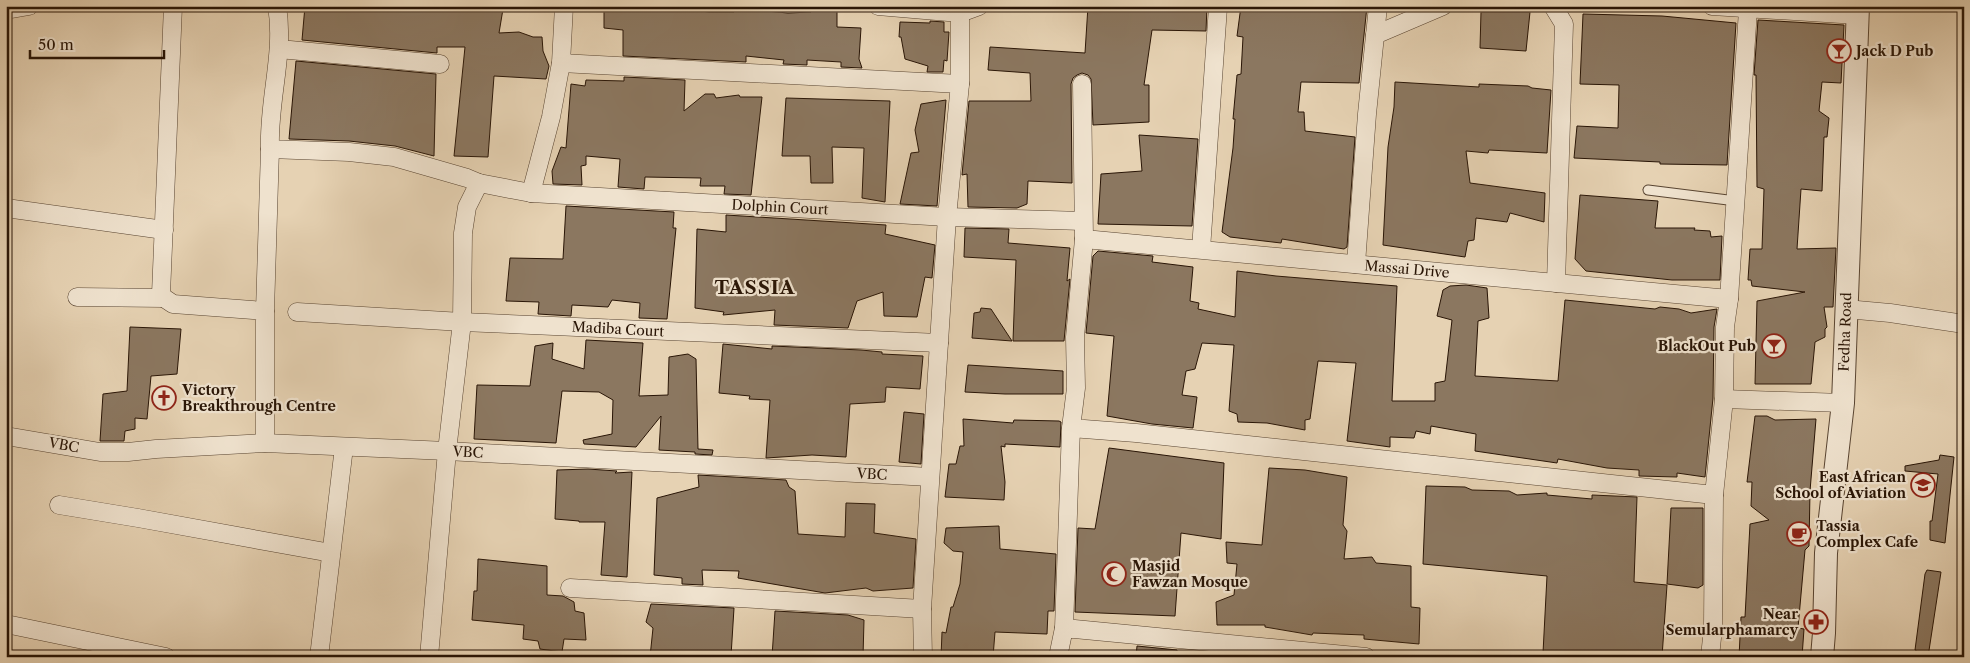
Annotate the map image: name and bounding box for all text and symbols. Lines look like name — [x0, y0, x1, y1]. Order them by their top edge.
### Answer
scale bar — [30, 28, 164, 60]
text: 50 m — [38, 35, 74, 54]
bar icon: Jack D Pub — [1826, 38, 1852, 64]
place label: Jack D Pub — [1853, 42, 1933, 60]
street label: Dolphin Court — [731, 195, 829, 219]
street label: Massai Drive — [1364, 256, 1450, 282]
district label: TASSIA — [714, 276, 796, 299]
street label: Fedha Road — [1835, 292, 1855, 372]
street label: Madiba Court — [571, 318, 665, 340]
bar icon: BlackOut Pub — [1761, 333, 1787, 359]
place label: BlackOut Pub — [1658, 337, 1756, 355]
place label: Victory Breakthrough Centre — [181, 381, 336, 415]
church icon: Victory Breakthrough Centre — [151, 385, 177, 411]
street label: VBC — [46, 433, 81, 457]
street label: VBC — [451, 442, 484, 462]
street label: VBC — [855, 464, 888, 484]
place label: East African School of Aviation — [1775, 468, 1906, 502]
school or university icon: East African School of Aviation — [1910, 472, 1936, 498]
place label: Tassia Complex Cafe — [1816, 517, 1918, 551]
cafe icon: Tassia Complex Cafe — [1786, 521, 1812, 547]
place label: Masjid Fawzan Mosque — [1132, 557, 1248, 591]
mosque icon: Masjid Fawzan Mosque — [1101, 561, 1127, 587]
place label: Near Semularphamarcy — [1665, 605, 1798, 639]
pharmacy icon: Near Semularphamarcy — [1803, 609, 1829, 635]

